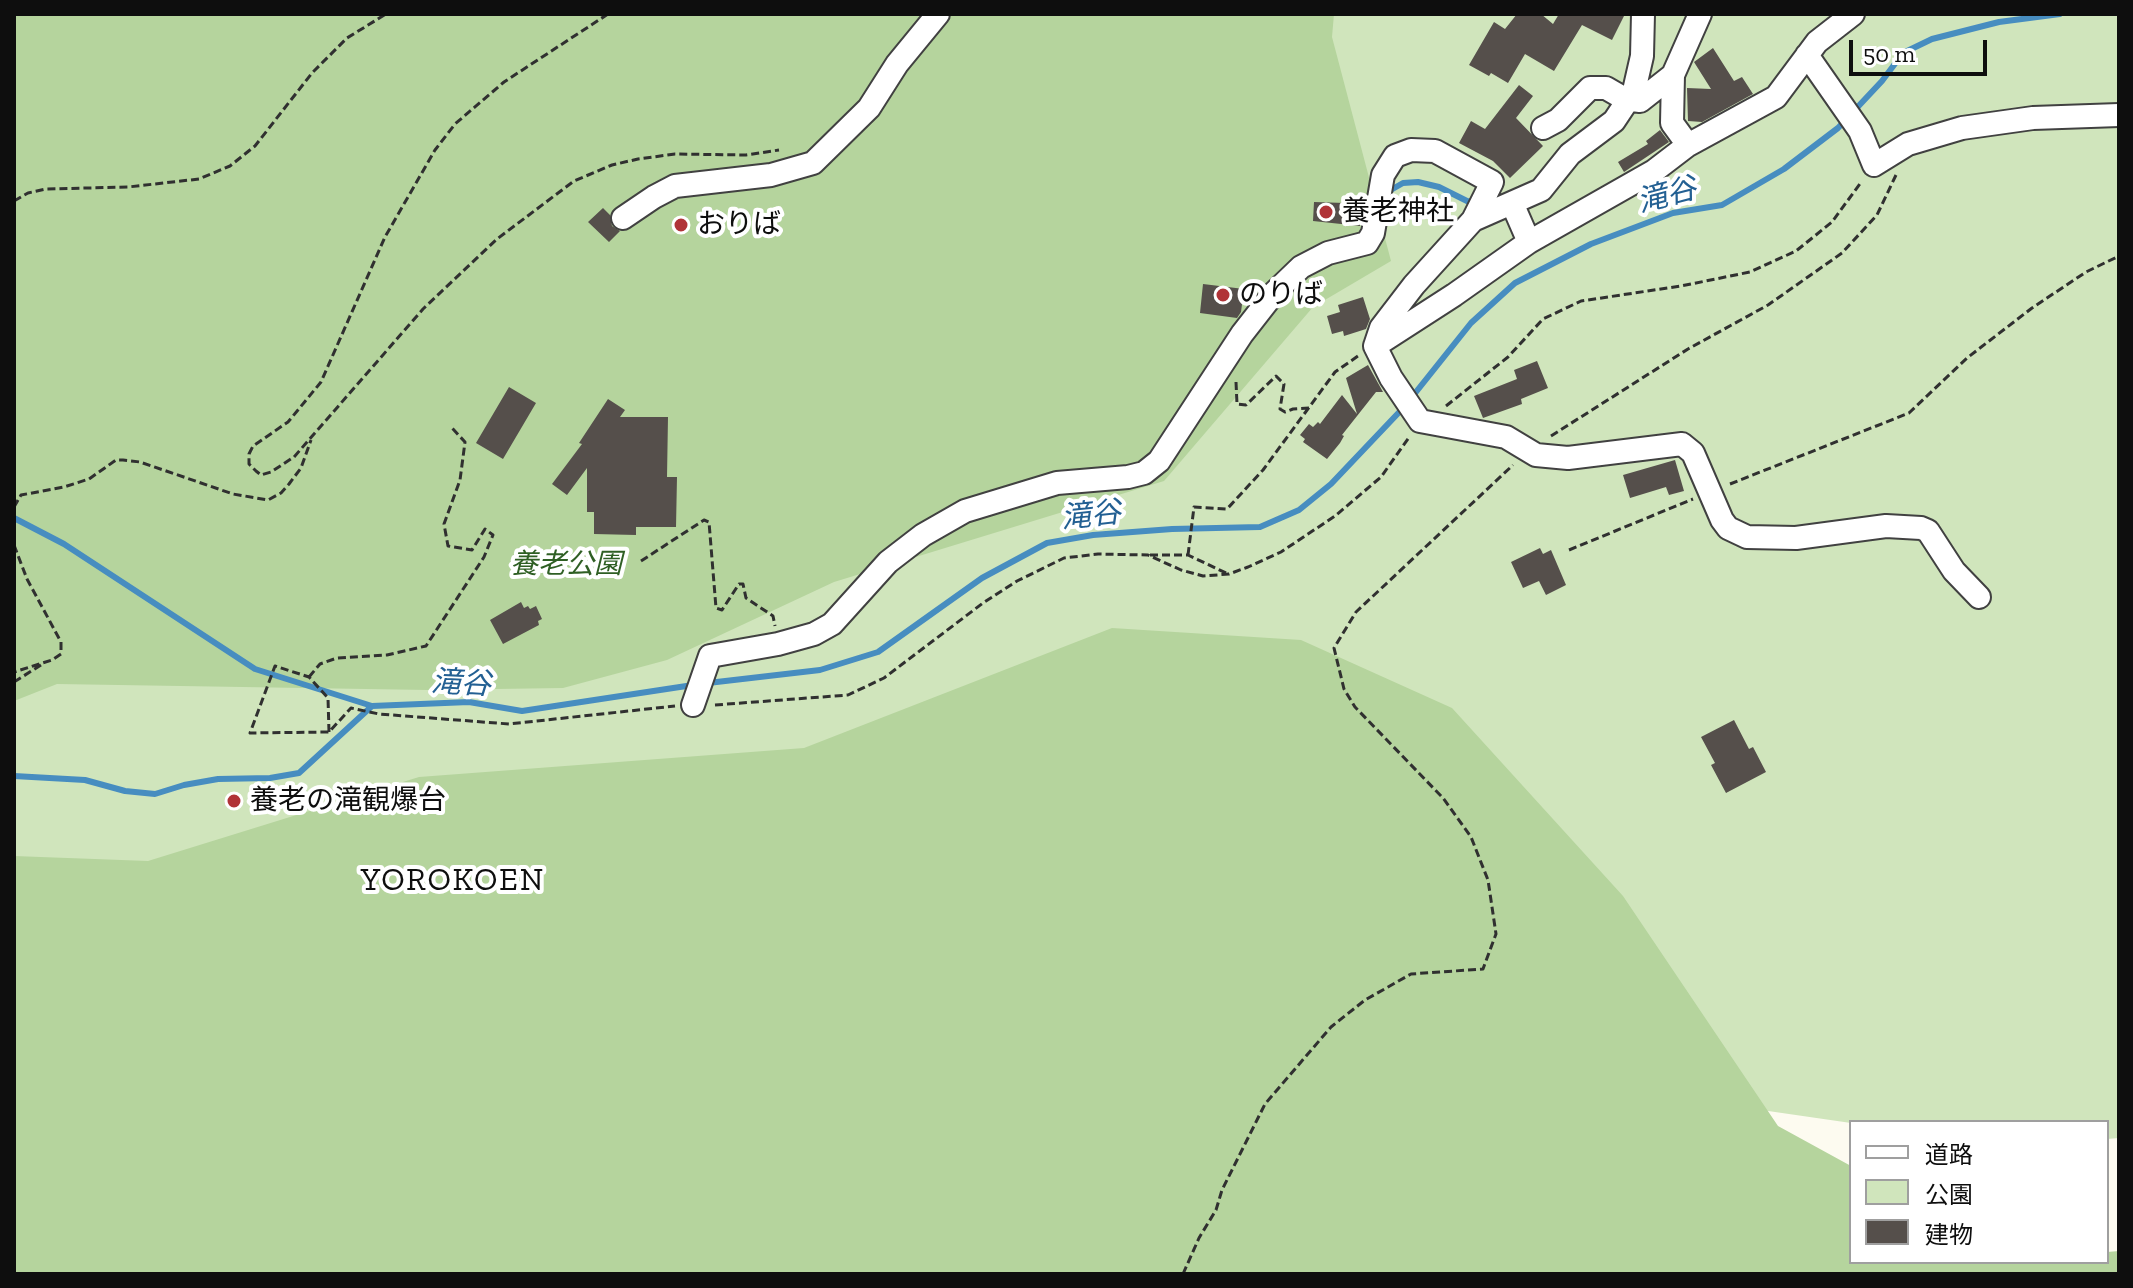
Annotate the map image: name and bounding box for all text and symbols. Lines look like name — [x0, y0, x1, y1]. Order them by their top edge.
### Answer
scale bar — [1853, 24, 1991, 74]
text: 50 m — [1863, 39, 1915, 68]
water label: 滝谷 — [1633, 171, 1701, 221]
place label: 養老神社 — [1342, 195, 1454, 229]
marker: 養老神社 — [1317, 203, 1335, 221]
place label: おりば — [697, 208, 781, 242]
marker: おりば — [672, 216, 690, 234]
place label: のりば — [1239, 278, 1323, 312]
marker: のりば — [1214, 286, 1232, 304]
water label: 滝谷 — [1059, 495, 1123, 537]
park label: 養老公園 — [510, 548, 622, 582]
water label: 滝谷 — [430, 664, 492, 704]
place label: 養老の滝観爆台 — [250, 784, 446, 818]
marker: 養老の滝観爆台 — [225, 792, 243, 810]
district label: YOROKOEN — [361, 862, 545, 900]
legend — [1849, 1120, 2109, 1264]
text: 道路 — [1925, 1140, 1973, 1169]
text: 公園 — [1925, 1180, 1973, 1209]
text: 建物 — [1925, 1220, 1973, 1249]

